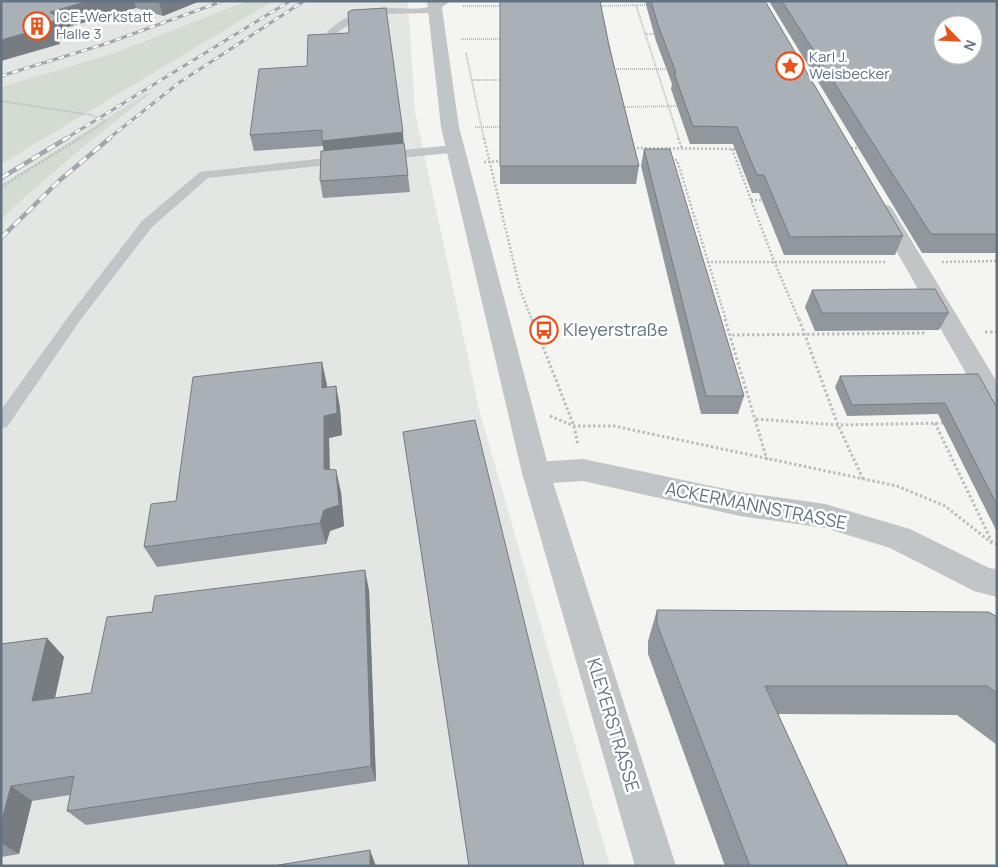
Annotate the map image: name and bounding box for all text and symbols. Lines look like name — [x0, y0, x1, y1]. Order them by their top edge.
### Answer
place label: ICE-Werkstatt Halle 3 — [56, 6, 153, 44]
building icon: ICE-Werkstatt Halle 3 — [22, 11, 52, 41]
north arrow — [933, 15, 983, 65]
text: N — [960, 37, 981, 54]
place label: Karl J. Weisbecker — [809, 46, 890, 84]
place icon: Karl J. Weisbecker — [775, 51, 805, 81]
bus stop icon: Kleyerstraße — [529, 315, 559, 345]
place label: Kleyerstraße — [563, 317, 668, 341]
street label: ACKERMANNSTRASSE — [663, 476, 849, 534]
street label: KLEYERSTRASSE — [582, 655, 646, 795]

